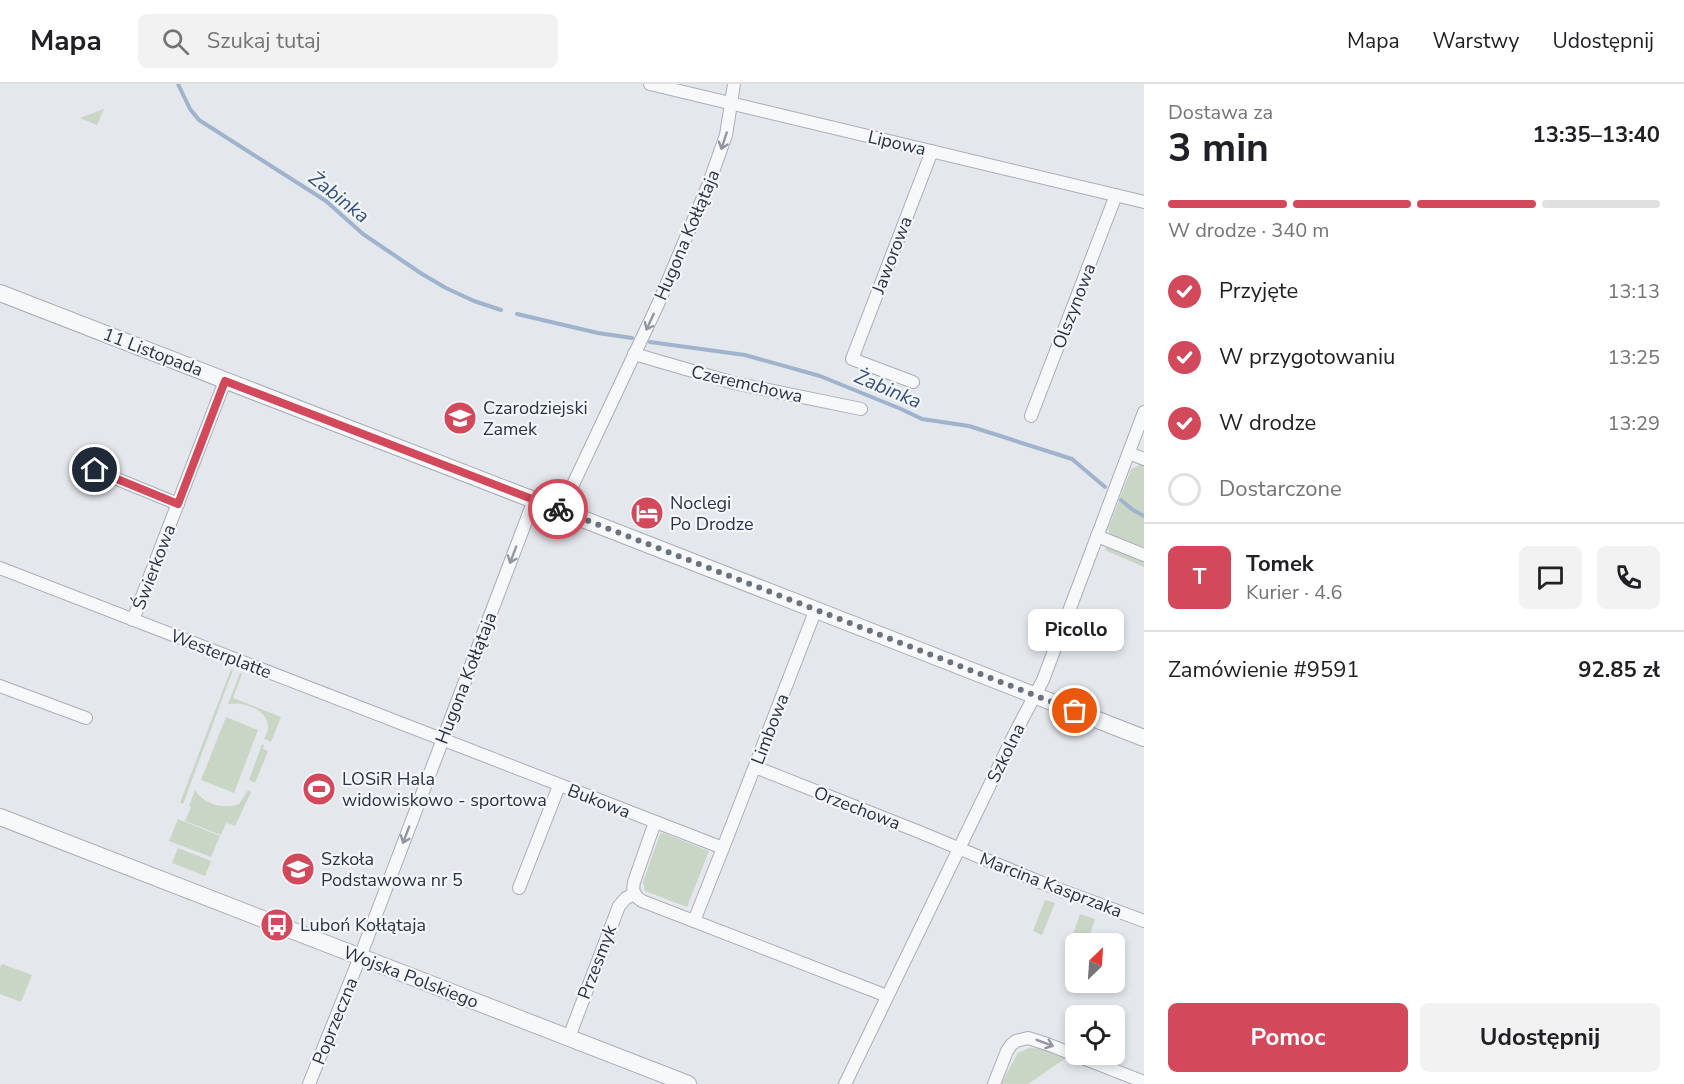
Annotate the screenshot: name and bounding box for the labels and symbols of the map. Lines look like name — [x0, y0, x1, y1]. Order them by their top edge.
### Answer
street label: Lipowa — [866, 125, 928, 161]
one-way arrow — [718, 131, 729, 150]
water label: Żabinka — [303, 165, 375, 229]
street label: Hugona Kołłątaja — [649, 166, 725, 304]
street label: Jaworowa — [866, 213, 918, 298]
street label: Olszynowa — [1047, 260, 1101, 352]
one-way arrow — [643, 312, 655, 330]
street label: 11 Listopada — [100, 322, 206, 382]
street label: Czeremchowa — [689, 360, 805, 408]
water label: Żabinka — [850, 363, 926, 415]
place label: Czarodziejski Zamek — [483, 396, 588, 441]
school or university icon: Czarodziejski Zamek — [442, 400, 478, 436]
pin — [69, 444, 120, 495]
courier — [528, 479, 588, 539]
place label: Noclegi Po Drodze — [670, 491, 754, 536]
hotel icon: Noclegi Po Drodze — [629, 495, 665, 531]
street label: Świerkowa — [127, 521, 181, 613]
one-way arrow — [507, 545, 518, 563]
street label: Hugona Kołłątaja — [430, 609, 502, 747]
callout: Picollo — [1027, 609, 1123, 651]
street label: Westerplatte — [167, 624, 275, 684]
pin — [1049, 685, 1100, 736]
street label: Limbowa — [745, 690, 795, 768]
street label: Szkolna — [981, 719, 1031, 787]
place label: LOSiR Hala widowiskowo - sportowa — [342, 767, 547, 812]
sports icon: LOSiR Hala widowiskowo - sportowa — [301, 771, 337, 807]
street label: Bukowa — [564, 778, 634, 824]
street label: Orzechowa — [810, 780, 904, 836]
one-way arrow — [400, 825, 411, 844]
place label: Szkoła Podstawowa nr 5 — [321, 847, 463, 892]
street label: Marcina Kasprzaka — [976, 847, 1126, 923]
school or university icon: Szkoła Podstawowa nr 5 — [280, 851, 316, 887]
bus stop icon: Luboń Kołłątaja — [259, 907, 295, 943]
place label: Luboń Kołłątaja — [300, 913, 426, 937]
street label: Przesmyk — [572, 921, 622, 1003]
north arrow — [1065, 933, 1125, 993]
street label: Wojska Polskiego — [340, 940, 482, 1014]
street label: Poprzeczna — [307, 974, 363, 1068]
one-way arrow — [1035, 1038, 1054, 1049]

